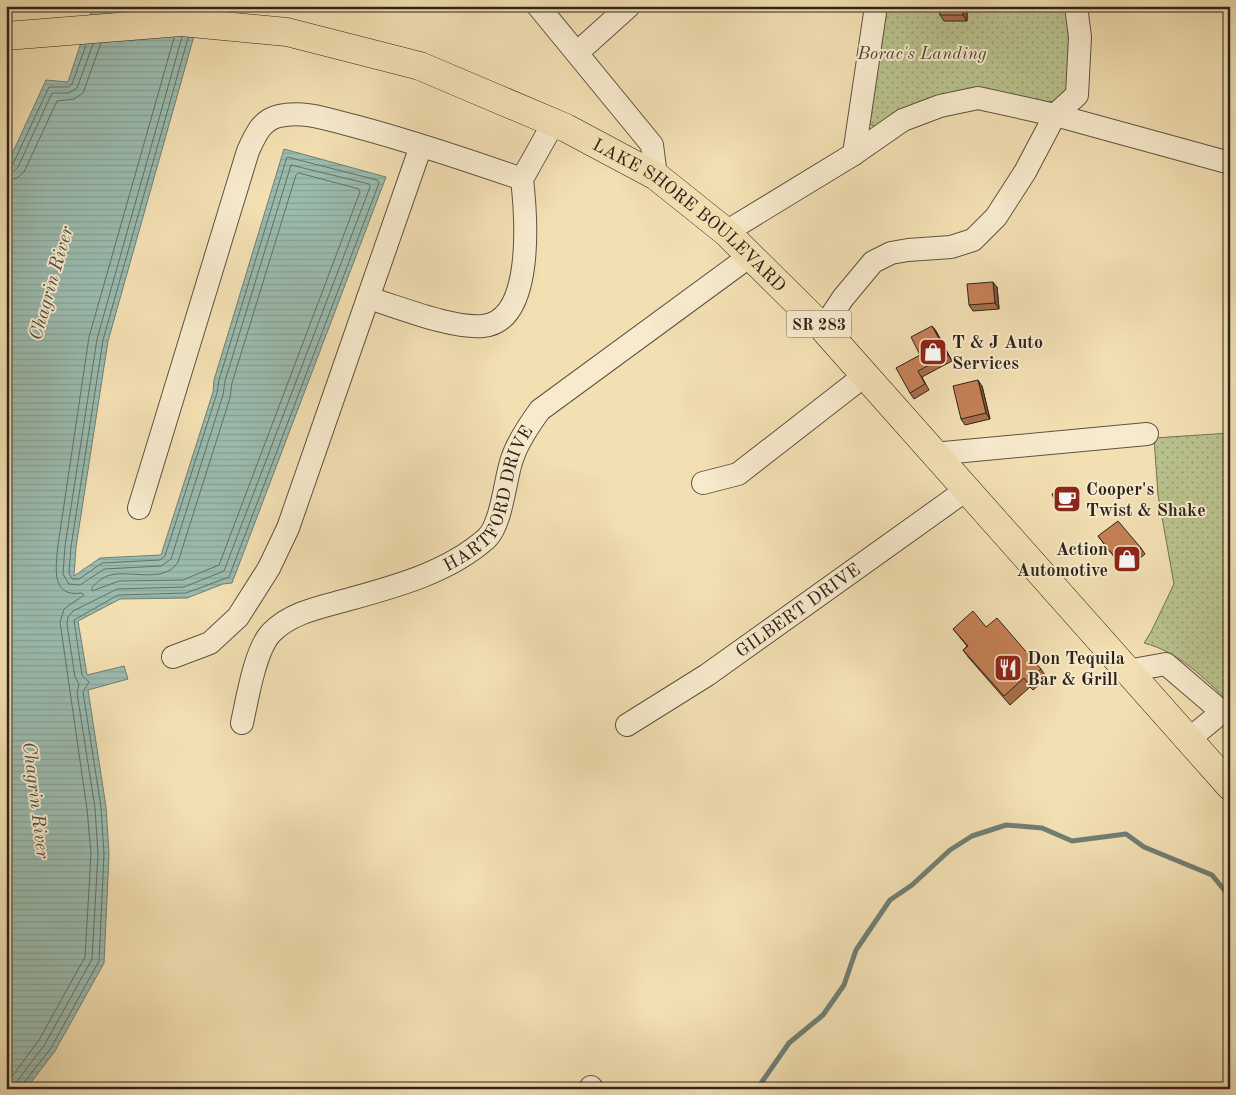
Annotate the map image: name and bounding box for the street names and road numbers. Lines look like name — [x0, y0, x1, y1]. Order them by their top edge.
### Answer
street label: LAKE SHORE BOULEVARD — [589, 136, 789, 296]
road number: SR 283 — [786, 310, 852, 338]
street label: HARTFORD DRIVE — [441, 423, 537, 575]
street label: GILBERT DRIVE — [733, 561, 864, 661]

